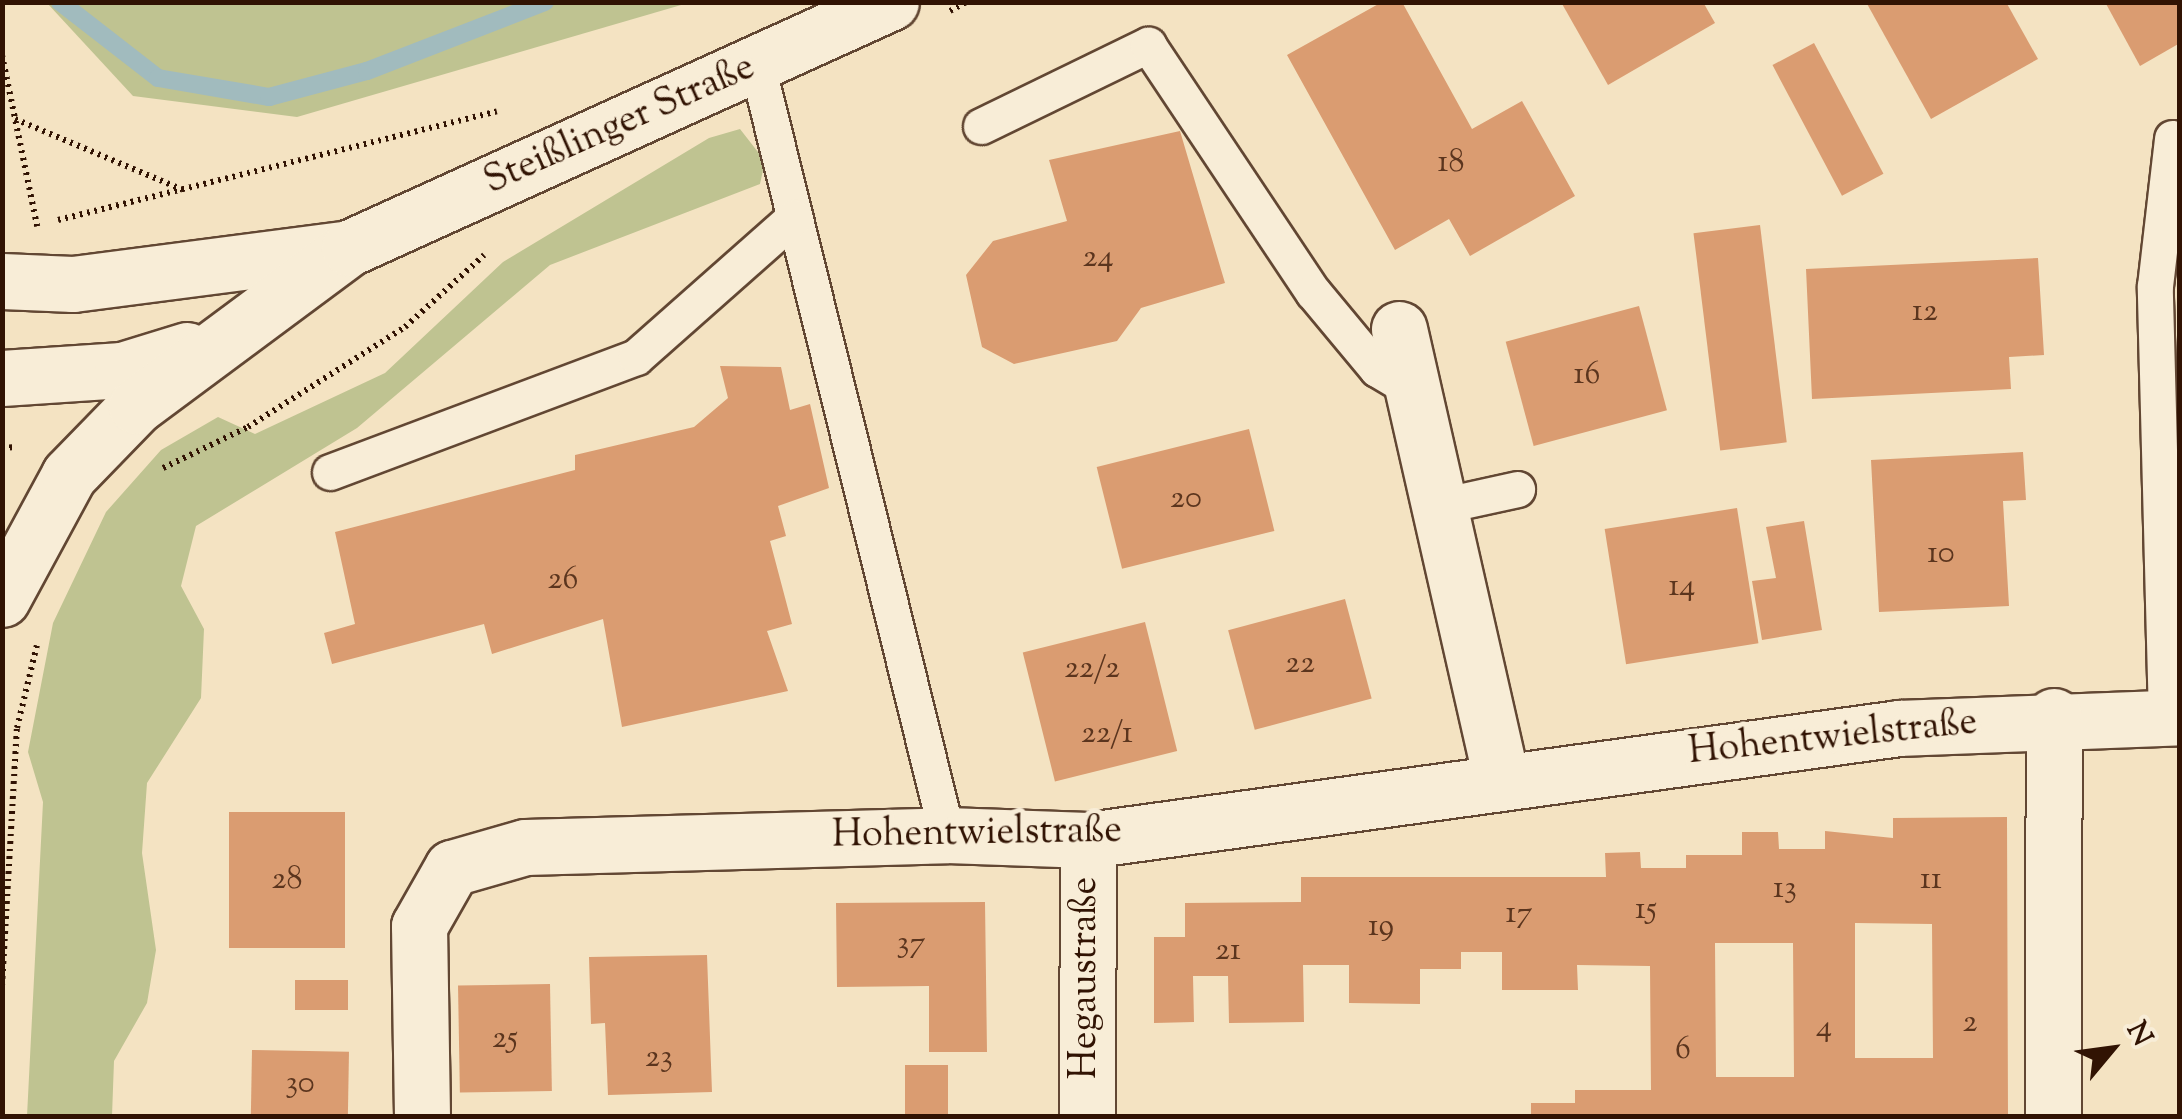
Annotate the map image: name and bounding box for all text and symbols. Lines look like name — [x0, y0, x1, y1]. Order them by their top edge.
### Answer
street label: Steißlinger Straße — [478, 46, 762, 206]
house number: 18 — [1438, 144, 1464, 182]
house number: 24 — [1082, 239, 1114, 277]
house number: 12 — [1912, 293, 1938, 331]
house number: 16 — [1574, 356, 1600, 394]
house number: 20 — [1170, 480, 1202, 518]
house number: 10 — [1927, 535, 1955, 573]
house number: 26 — [548, 561, 578, 599]
house number: 14 — [1668, 568, 1696, 606]
house number: 22 — [1285, 645, 1315, 683]
house number: 22/2 — [1064, 650, 1120, 688]
street label: Hohentwielstraße — [1686, 701, 1980, 777]
house number: 22/1 — [1081, 715, 1133, 753]
street label: Hohentwielstraße — [832, 810, 1122, 860]
house number: 28 — [272, 861, 302, 899]
house number: 11 — [1920, 861, 1942, 899]
house number: 13 — [1773, 870, 1797, 908]
street label: Hegaustraße — [1064, 877, 1110, 1079]
house number: 15 — [1635, 891, 1657, 929]
house number: 17 — [1506, 895, 1532, 933]
house number: 19 — [1368, 908, 1394, 946]
house number: 37 — [897, 925, 925, 963]
house number: 21 — [1215, 932, 1241, 970]
north arrow — [2062, 999, 2162, 1099]
house number: 2 — [1963, 1004, 1977, 1042]
house number: 4 — [1816, 1009, 1832, 1047]
text: N — [2115, 1015, 2161, 1054]
house number: 25 — [492, 1020, 518, 1058]
house number: 6 — [1675, 1031, 1691, 1069]
house number: 23 — [645, 1039, 673, 1077]
house number: 30 — [285, 1065, 315, 1103]

